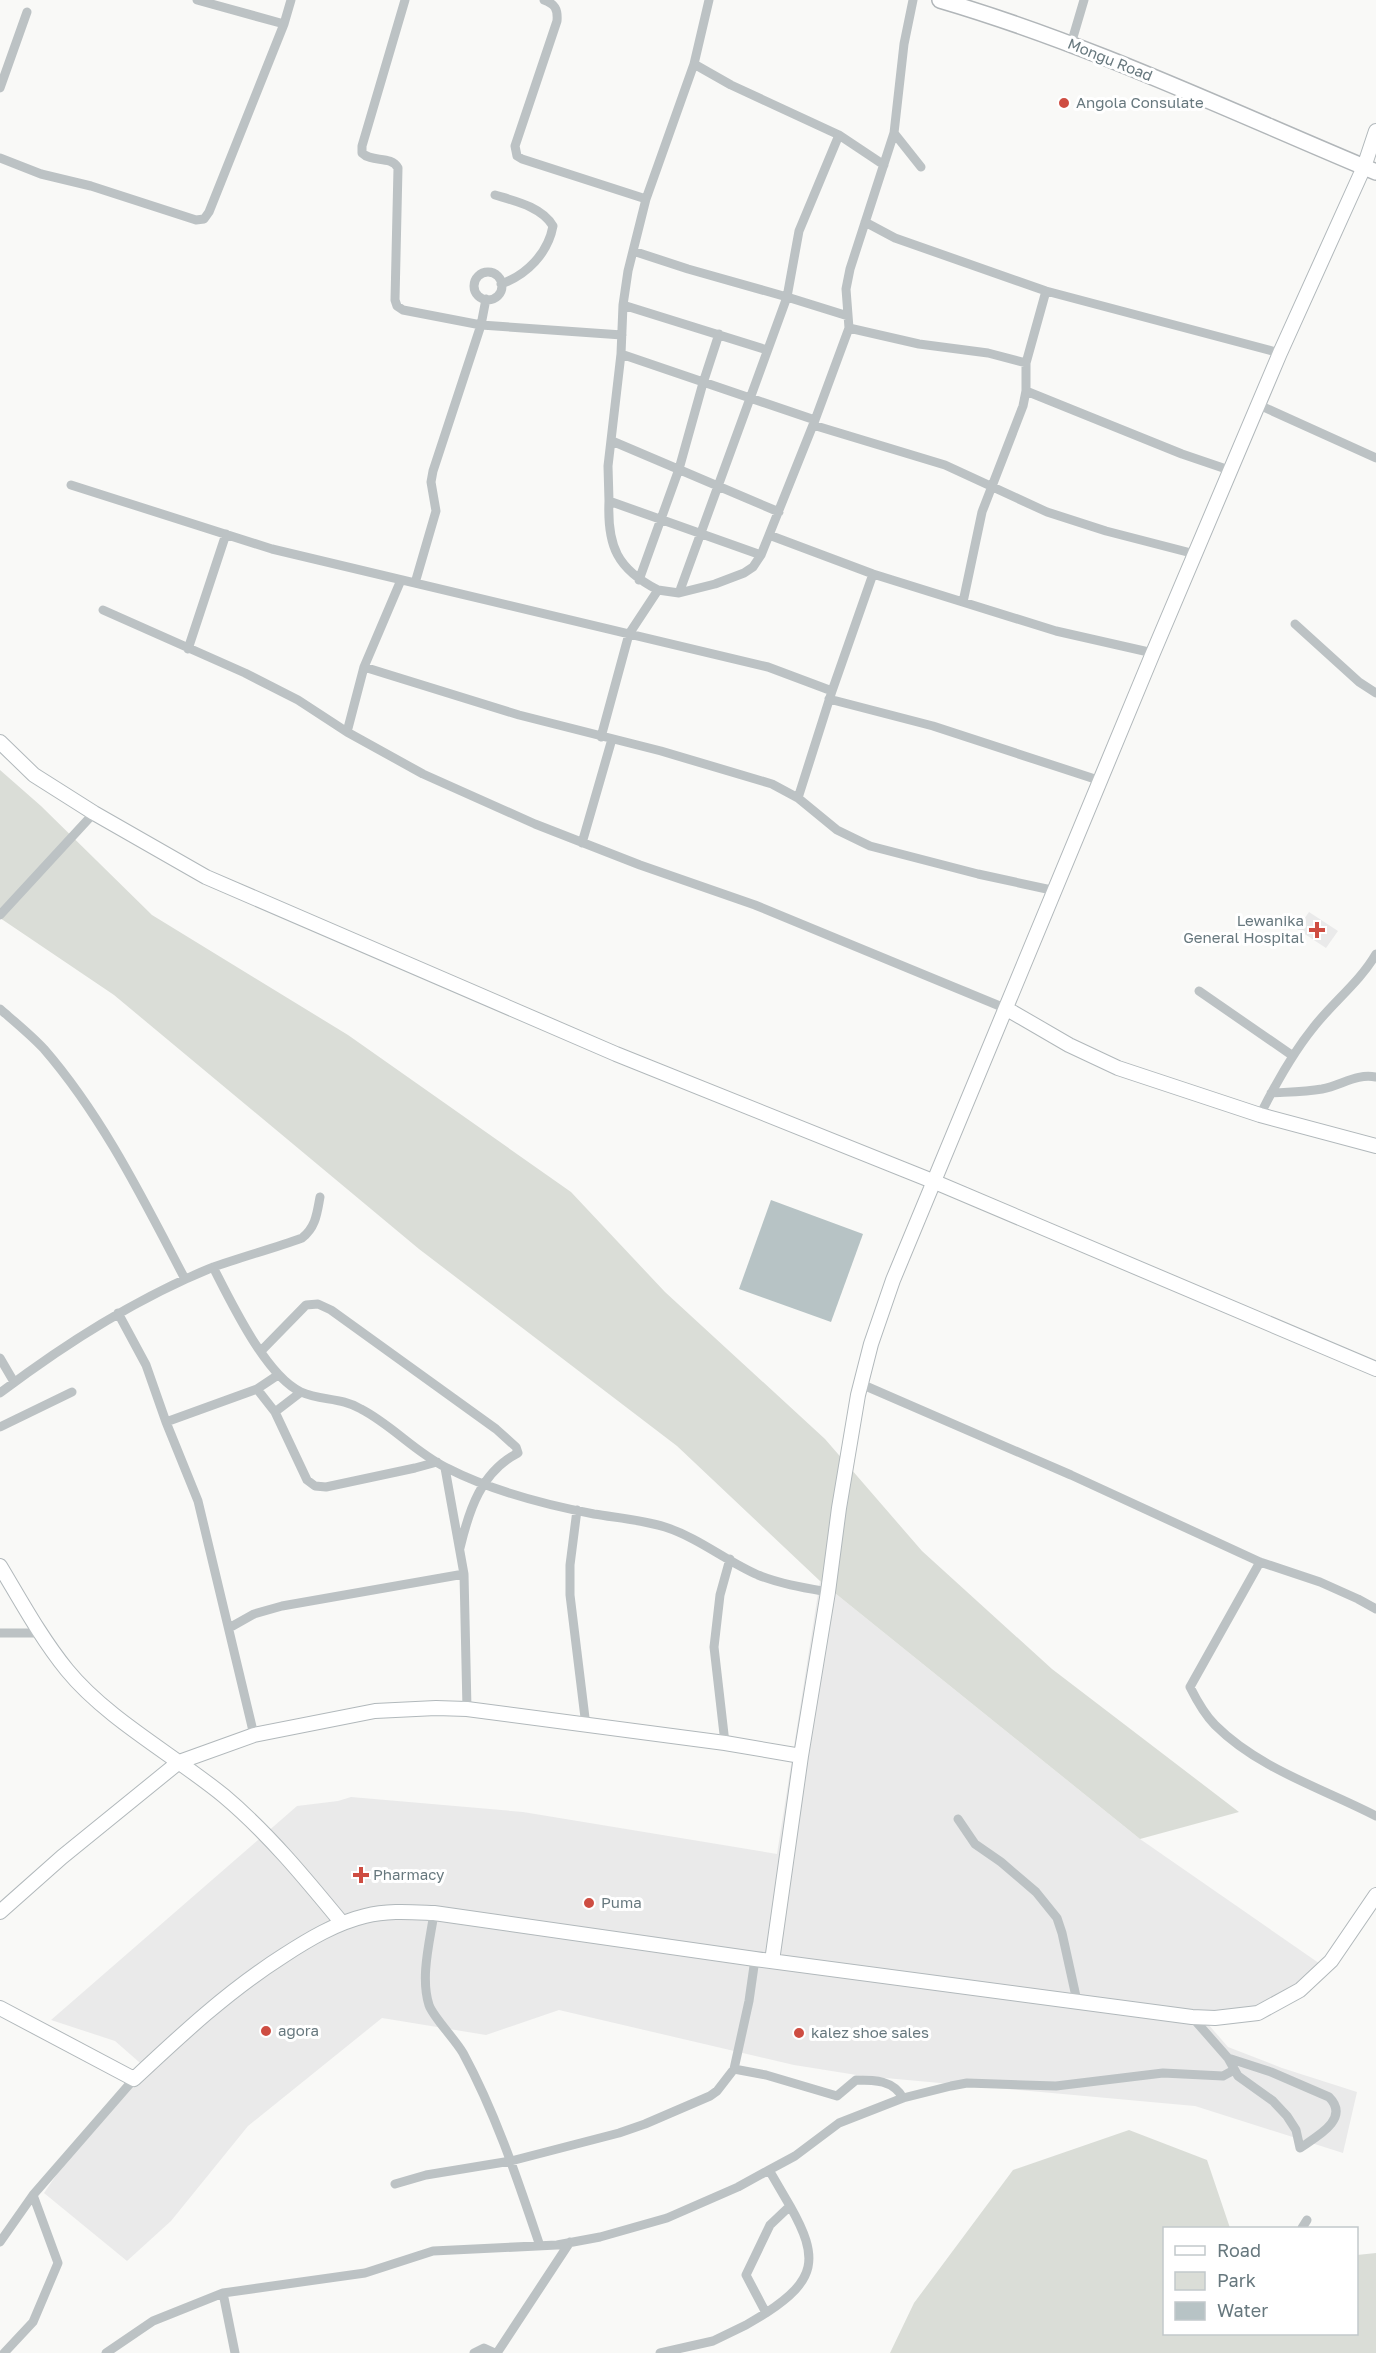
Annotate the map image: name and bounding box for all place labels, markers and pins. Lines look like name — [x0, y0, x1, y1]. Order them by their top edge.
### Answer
place label: Angola Consulate — [1076, 93, 1204, 111]
marker: Angola Consulate — [1057, 96, 1071, 110]
place label: Lewanika General Hospital — [1183, 911, 1304, 946]
marker: Lewanika General Hospital — [1308, 921, 1326, 939]
place label: Pharmacy — [373, 1865, 445, 1883]
marker: Pharmacy — [354, 1868, 368, 1882]
place label: Puma — [601, 1893, 642, 1911]
marker: Puma — [582, 1896, 596, 1910]
place label: agora — [278, 2021, 319, 2039]
place label: kalez shoe sales — [811, 2023, 929, 2041]
marker: agora — [259, 2024, 273, 2038]
marker: kalez shoe sales — [792, 2026, 806, 2040]

